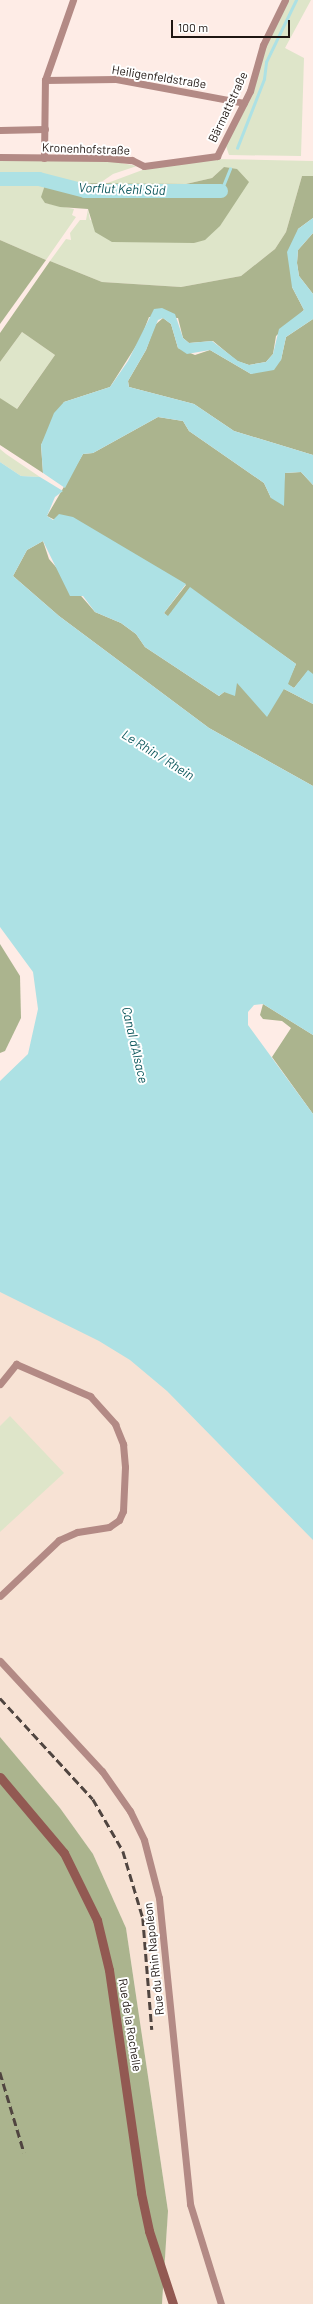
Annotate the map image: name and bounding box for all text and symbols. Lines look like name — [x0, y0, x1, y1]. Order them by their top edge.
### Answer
scale bar — [173, 12, 292, 38]
text: 100 m — [178, 20, 208, 34]
street label: Heiligenfeldstraße — [111, 62, 207, 92]
street label: Bärmattstraße — [205, 69, 251, 145]
street label: Kronenhofstraße — [42, 140, 130, 158]
water label: Vorflut Kehl Süd — [78, 180, 166, 198]
water label: Le Rhin / Rhein — [119, 727, 197, 783]
water label: Canal d'Alsace — [119, 1005, 151, 1085]
street label: Rue du Rhin Napoléon — [141, 1902, 167, 2016]
street label: Rue de la Rochelle — [116, 1977, 144, 2073]

